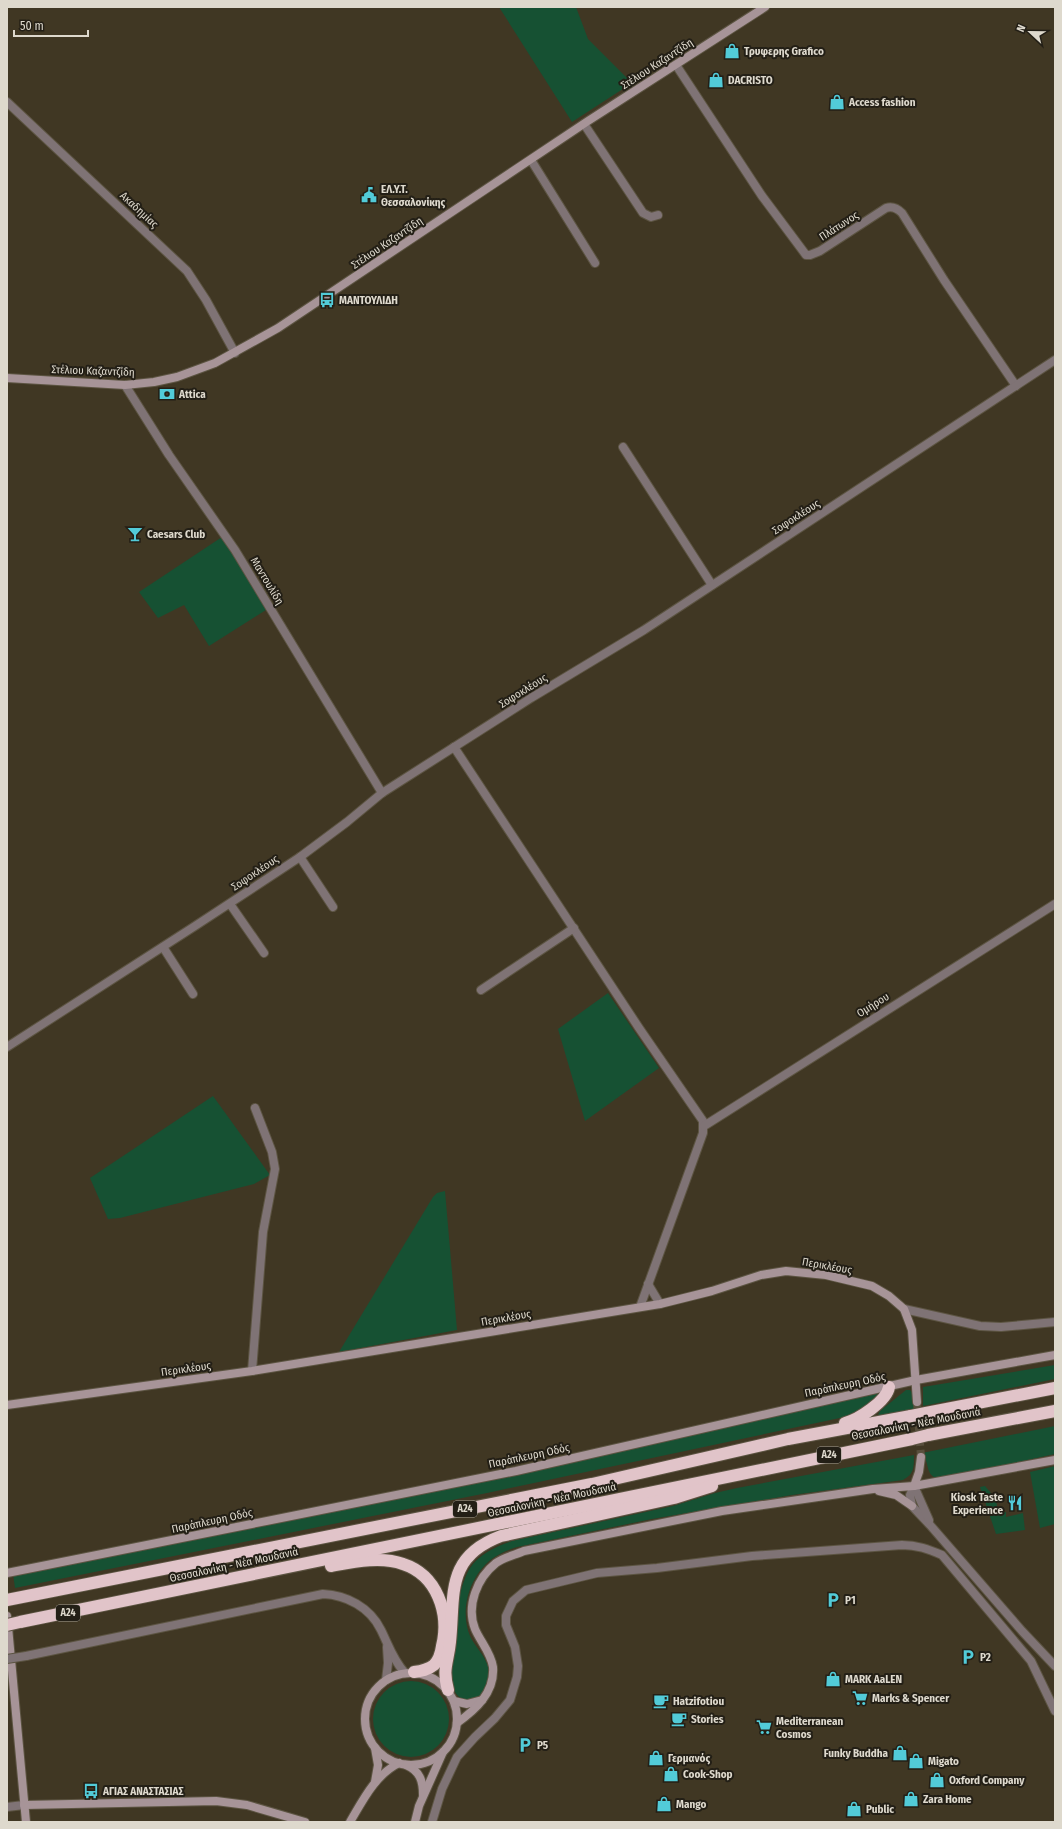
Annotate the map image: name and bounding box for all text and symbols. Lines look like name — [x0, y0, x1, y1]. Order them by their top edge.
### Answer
scale bar — [14, 12, 88, 38]
north arrow — [1010, 12, 1050, 52]
text: 50 m — [20, 19, 44, 33]
text: N — [1014, 23, 1028, 34]
street label: Στέλιου Καζαντζίδη — [619, 36, 695, 92]
shop icon: Τρυφερης Grafico — [723, 42, 741, 60]
place label: Τρυφερης Grafico — [744, 45, 824, 58]
shop icon: DACRISTO — [707, 71, 725, 89]
place label: DACRISTO — [728, 74, 773, 87]
shop icon: Access fashion — [828, 93, 846, 111]
place label: Access fashion — [848, 96, 916, 109]
place label: ΕΛ.Υ.Τ. Θεσσαλονίκης — [381, 183, 446, 209]
public building icon: ΕΛ.Υ.Τ. Θεσσαλονίκης — [360, 186, 378, 204]
street label: Ακαδημίας — [117, 189, 161, 231]
street label: Πλάτωνος — [817, 208, 861, 243]
street label: Στέλιου Καζαντζίδη — [349, 214, 425, 272]
bus stop icon: ΜΑΝΤΟΥΛΙΔΗ — [318, 291, 336, 309]
place label: ΜΑΝΤΟΥΛΙΔΗ — [339, 294, 398, 307]
street label: Στέλιου Καζαντζίδη — [51, 363, 135, 379]
bank icon: Attica — [158, 385, 176, 403]
place label: Attica — [178, 388, 206, 401]
street label: Σοφοκλέους — [770, 497, 823, 537]
bar icon: Caesars Club — [126, 525, 144, 543]
place label: Caesars Club — [147, 528, 205, 541]
street label: Μαντουλίδη — [248, 555, 286, 607]
street label: Σοφοκλέους — [497, 671, 550, 711]
street label: Σοφοκλέους — [229, 852, 281, 894]
street label: Ομήρου — [854, 990, 892, 1020]
street label: Περικλέους — [801, 1255, 853, 1277]
street label: Περικλέους — [480, 1307, 532, 1329]
street label: Περικλέους — [160, 1359, 212, 1379]
street label: Παράπλευρη Οδός — [803, 1370, 887, 1400]
street label: Θεσσαλονίκη - Νέα Μουδανιά — [850, 1405, 982, 1443]
street label: Παράπλευρη Οδός — [487, 1441, 571, 1471]
road number: Α24 — [817, 1447, 841, 1463]
street label: Θεσσαλονίκη - Νέα Μουδανιά — [487, 1480, 618, 1520]
place label: Kiosk Taste Experience — [951, 1491, 1003, 1517]
restaurant icon: Kiosk Taste Experience — [1006, 1494, 1024, 1512]
road number: Α24 — [453, 1501, 477, 1517]
street label: Παράπλευρη Οδός — [170, 1506, 254, 1536]
street label: Θεσσαλονίκη - Νέα Μουδανιά — [169, 1545, 300, 1585]
parking icon: P1 — [824, 1591, 842, 1609]
place label: P1 — [845, 1594, 856, 1607]
road number: Α24 — [56, 1605, 80, 1621]
parking icon: P2 — [959, 1648, 977, 1666]
place label: P2 — [980, 1651, 991, 1664]
shop icon: MARK AaLEN — [824, 1670, 842, 1688]
place label: MARK AaLEN — [845, 1673, 902, 1686]
supermarket icon: Marks & Spencer — [851, 1689, 869, 1707]
cafe icon: Hatzifotiou — [652, 1692, 670, 1710]
place label: Marks & Spencer — [872, 1692, 950, 1705]
place label: Hatzifotiou — [673, 1695, 724, 1708]
cafe icon: Stories — [670, 1710, 688, 1728]
place label: Stories — [691, 1713, 724, 1726]
place label: Mediterranean Cosmos — [776, 1715, 844, 1741]
supermarket icon: Mediterranean Cosmos — [755, 1718, 773, 1736]
parking icon: P5 — [516, 1736, 534, 1754]
place label: P5 — [537, 1739, 549, 1752]
shop icon: Funky Buddha — [891, 1744, 909, 1762]
place label: Funky Buddha — [824, 1747, 889, 1760]
shop icon: Γερμανός — [647, 1749, 665, 1767]
place label: Γερμανός — [668, 1752, 710, 1765]
shop icon: Migato — [907, 1752, 925, 1770]
place label: Migato — [928, 1755, 959, 1768]
shop icon: Cook-Shop — [662, 1765, 680, 1783]
place label: Cook-Shop — [683, 1768, 733, 1781]
shop icon: Oxford Company — [928, 1771, 946, 1789]
place label: Oxford Company — [949, 1774, 1025, 1787]
bus stop icon: ΑΓΙΑΣ ΑΝΑΣΤΑΣΙΑΣ — [82, 1782, 100, 1800]
place label: ΑΓΙΑΣ ΑΝΑΣΤΑΣΙΑΣ — [102, 1785, 184, 1798]
shop icon: Zara Home — [902, 1790, 920, 1808]
place label: Zara Home — [923, 1793, 972, 1806]
shop icon: Mango — [655, 1795, 673, 1813]
place label: Mango — [676, 1798, 706, 1811]
shop icon: Public — [845, 1800, 863, 1818]
place label: Public — [866, 1803, 894, 1816]

